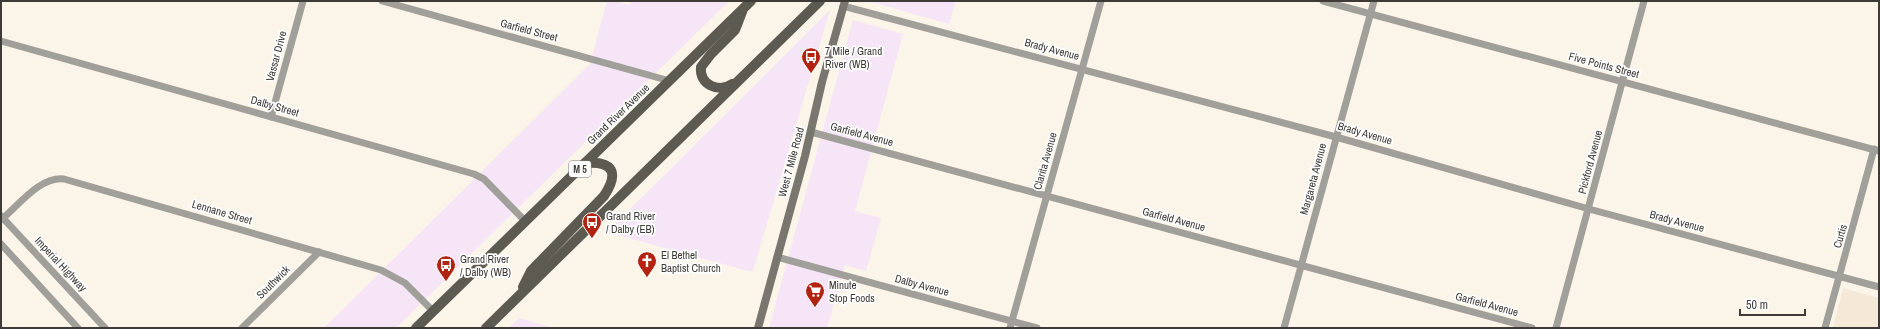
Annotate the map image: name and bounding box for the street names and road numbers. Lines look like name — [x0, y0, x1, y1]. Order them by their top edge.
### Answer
street label: Garfield Street — [499, 16, 560, 44]
street label: Vassar Drive — [263, 29, 289, 83]
street label: Brady Avenue — [1023, 35, 1081, 63]
street label: Five Points Street — [1567, 49, 1641, 81]
street label: Grand River Avenue — [584, 81, 652, 147]
street label: Dalby Street — [249, 92, 301, 120]
street label: Garfield Avenue — [829, 119, 895, 149]
street label: Brady Avenue — [1336, 119, 1394, 147]
street label: West 7 Mile Road — [775, 126, 807, 198]
street label: Pickford Avenue — [1575, 129, 1605, 195]
street label: Clarita Avenue — [1030, 131, 1060, 191]
street label: Margareta Avenue — [1297, 142, 1329, 216]
road number: M 5 — [569, 161, 591, 177]
street label: Lennane Street — [190, 197, 254, 227]
street label: Garfield Avenue — [1141, 204, 1207, 234]
street label: Brady Avenue — [1648, 207, 1706, 235]
street label: Curtis — [1830, 222, 1850, 249]
street label: Imperial Highway — [32, 234, 90, 295]
street label: Southwick — [253, 262, 293, 302]
street label: Dalby Avenue — [893, 271, 951, 299]
street label: Garfield Avenue — [1454, 289, 1520, 319]

